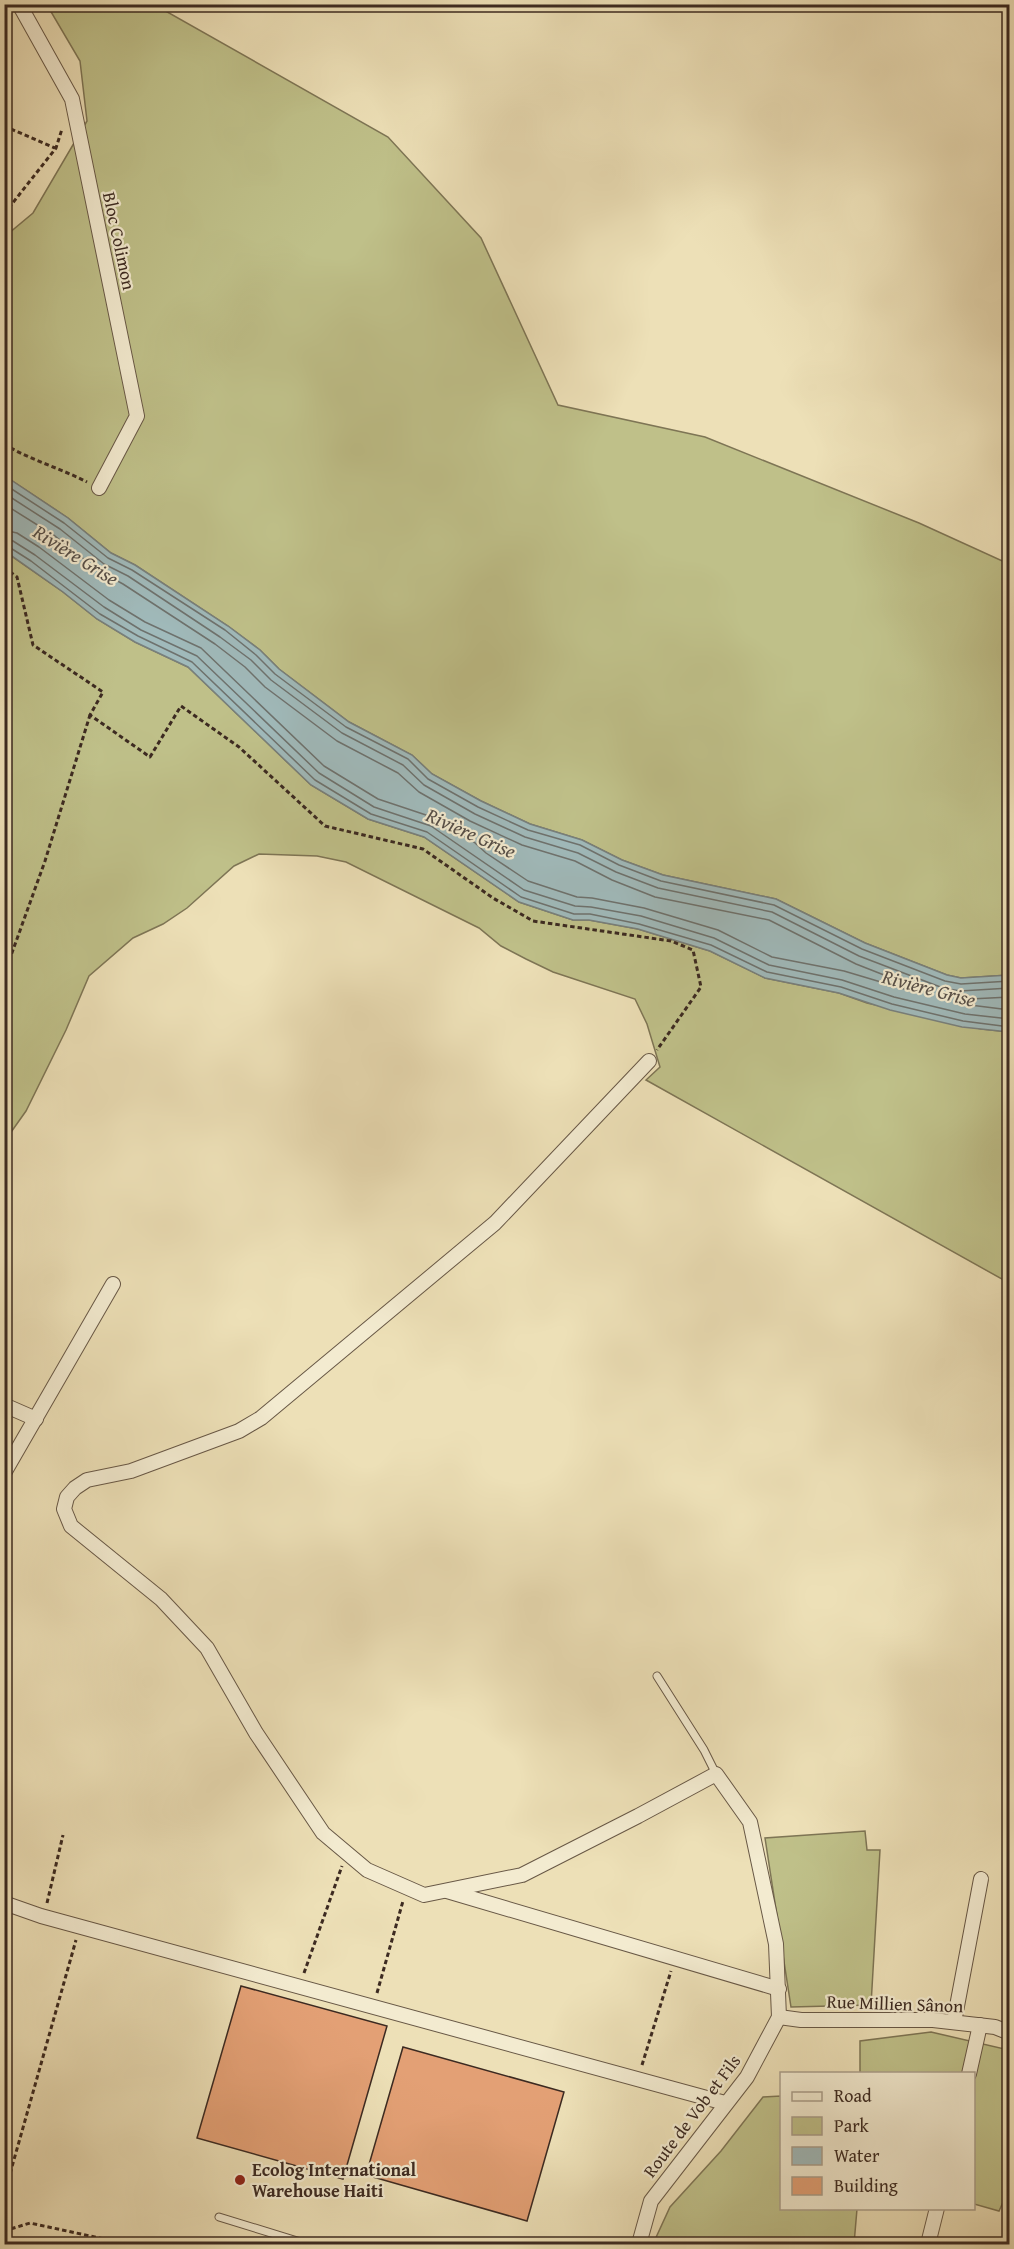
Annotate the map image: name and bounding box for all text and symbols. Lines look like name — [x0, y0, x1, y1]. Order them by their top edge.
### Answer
street label: Bloc Colimon — [96, 189, 143, 292]
water label: Rivière Grise — [27, 516, 125, 592]
water label: Rivière Grise — [421, 799, 521, 865]
water label: Rivière Grise — [878, 961, 979, 1014]
street label: Rue Millien Sânon — [826, 1988, 964, 2019]
street label: Route de Vob et Fils — [636, 2048, 747, 2183]
legend — [780, 2072, 975, 2210]
text: Road — [834, 2082, 872, 2109]
text: Park — [834, 2112, 870, 2139]
text: Water — [834, 2142, 880, 2169]
place label: Ecolog International Warehouse Haiti — [252, 2156, 416, 2204]
text: Building — [834, 2172, 898, 2199]
marker: Ecolog International Warehouse Haiti — [233, 2173, 247, 2187]

